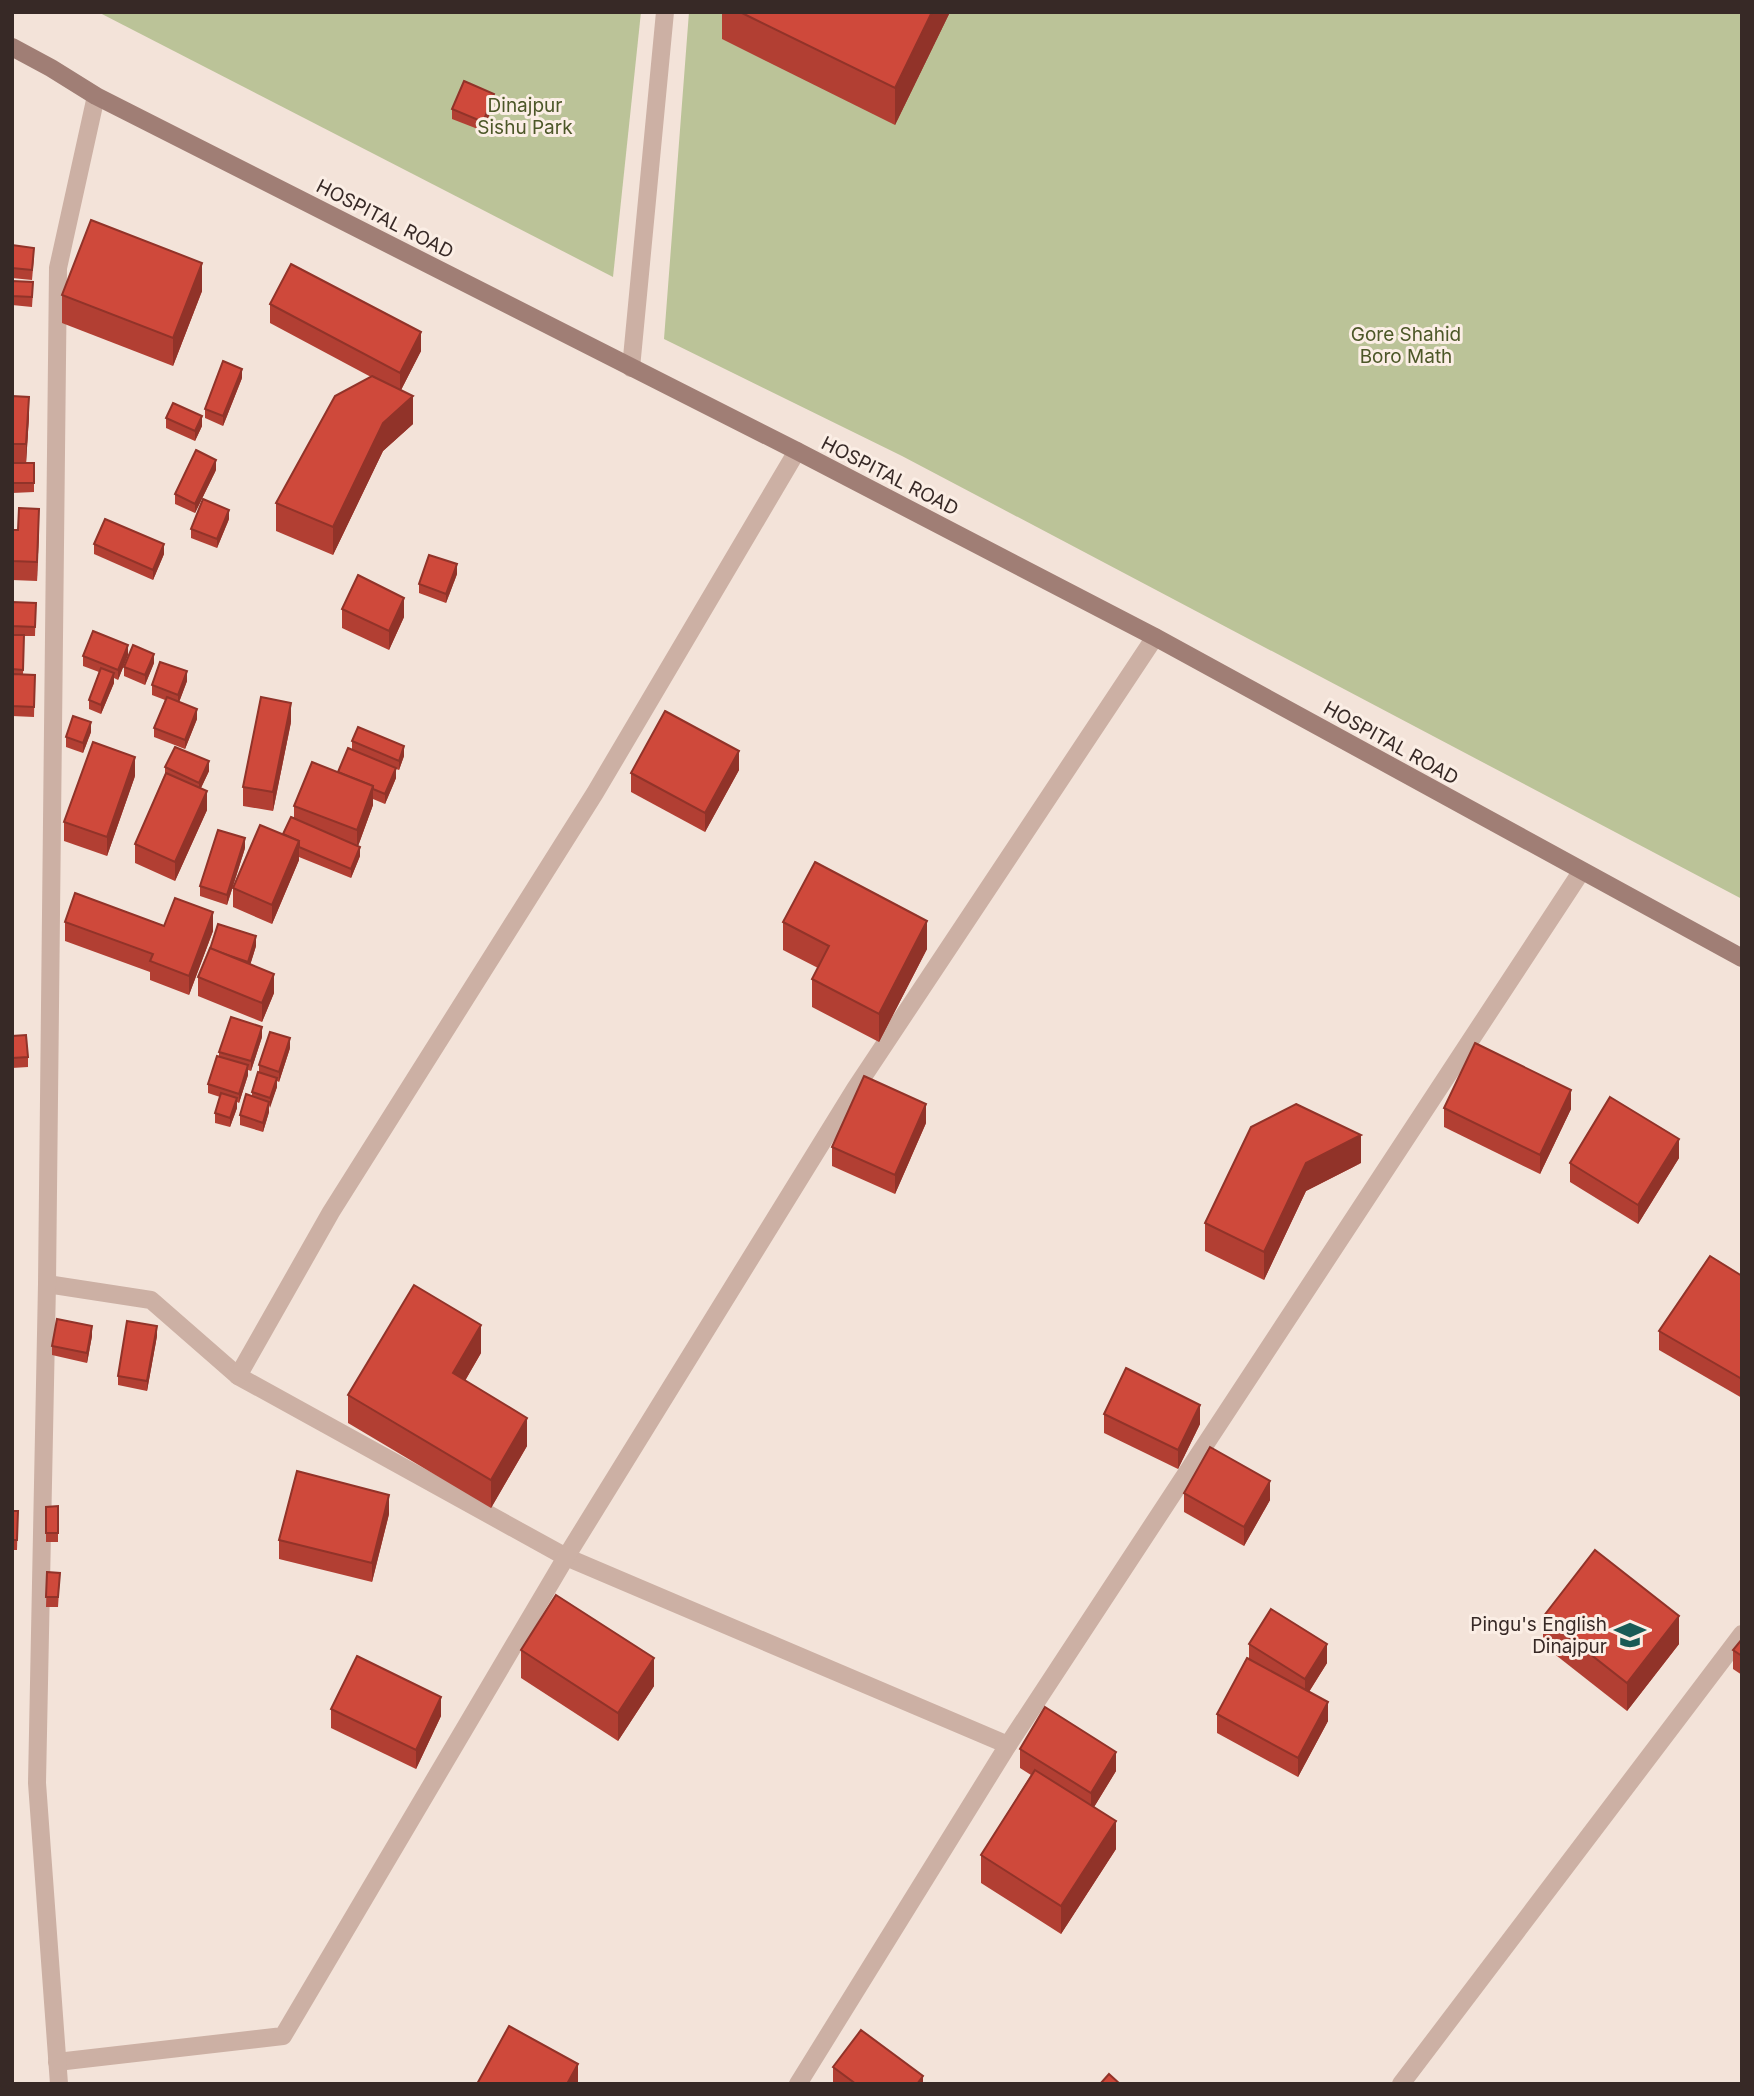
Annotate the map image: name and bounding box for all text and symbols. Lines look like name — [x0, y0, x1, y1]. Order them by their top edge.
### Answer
park label: Dinajpur Sishu Park — [477, 94, 573, 139]
street label: HOSPITAL ROAD — [313, 175, 457, 263]
park label: Gore Shahid Boro Math — [1351, 323, 1461, 368]
street label: HOSPITAL ROAD — [818, 432, 962, 520]
street label: HOSPITAL ROAD — [1319, 696, 1463, 790]
place label: Pingu's English Dinajpur — [1470, 1613, 1607, 1658]
school or university icon: Pingu's English Dinajpur — [1613, 1618, 1647, 1652]

